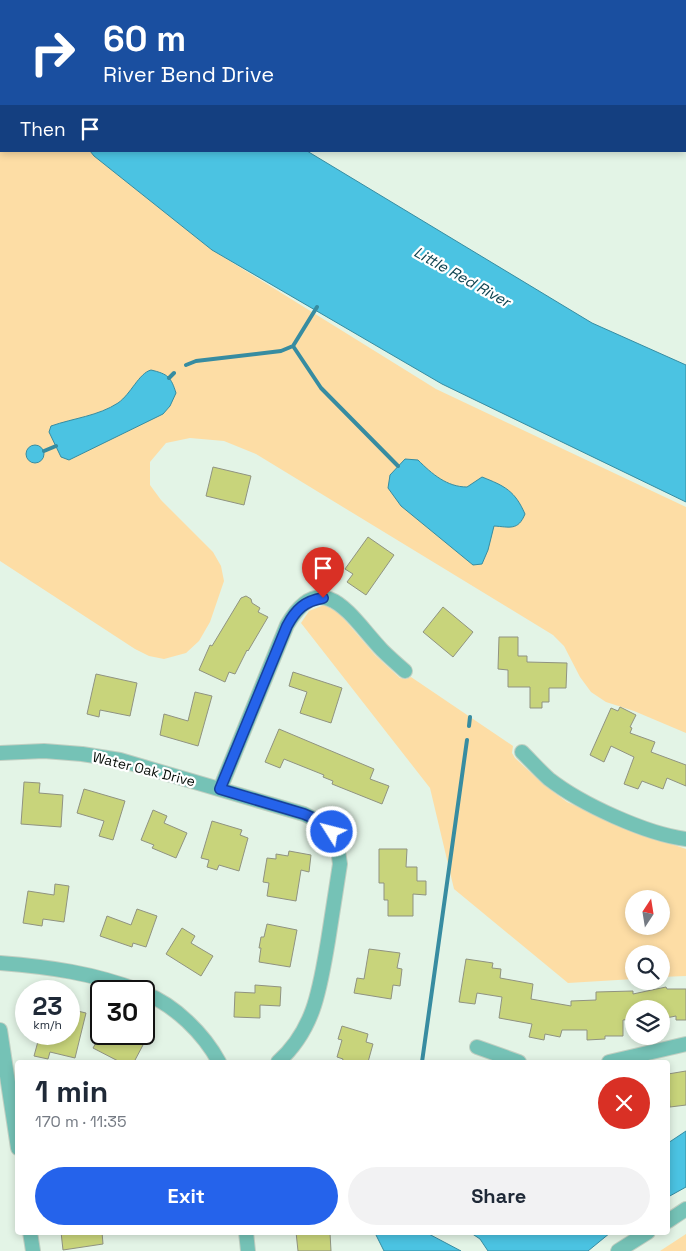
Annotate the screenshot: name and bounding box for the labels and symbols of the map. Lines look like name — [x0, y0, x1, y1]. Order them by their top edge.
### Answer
water label: Little Red River — [411, 242, 515, 312]
pin — [302, 547, 344, 598]
street label: Water Oak Drive — [91, 748, 197, 790]
position arrow — [305, 805, 357, 857]
north arrow — [625, 890, 670, 935]
speed limit sign: 30 — [90, 980, 155, 1045]

